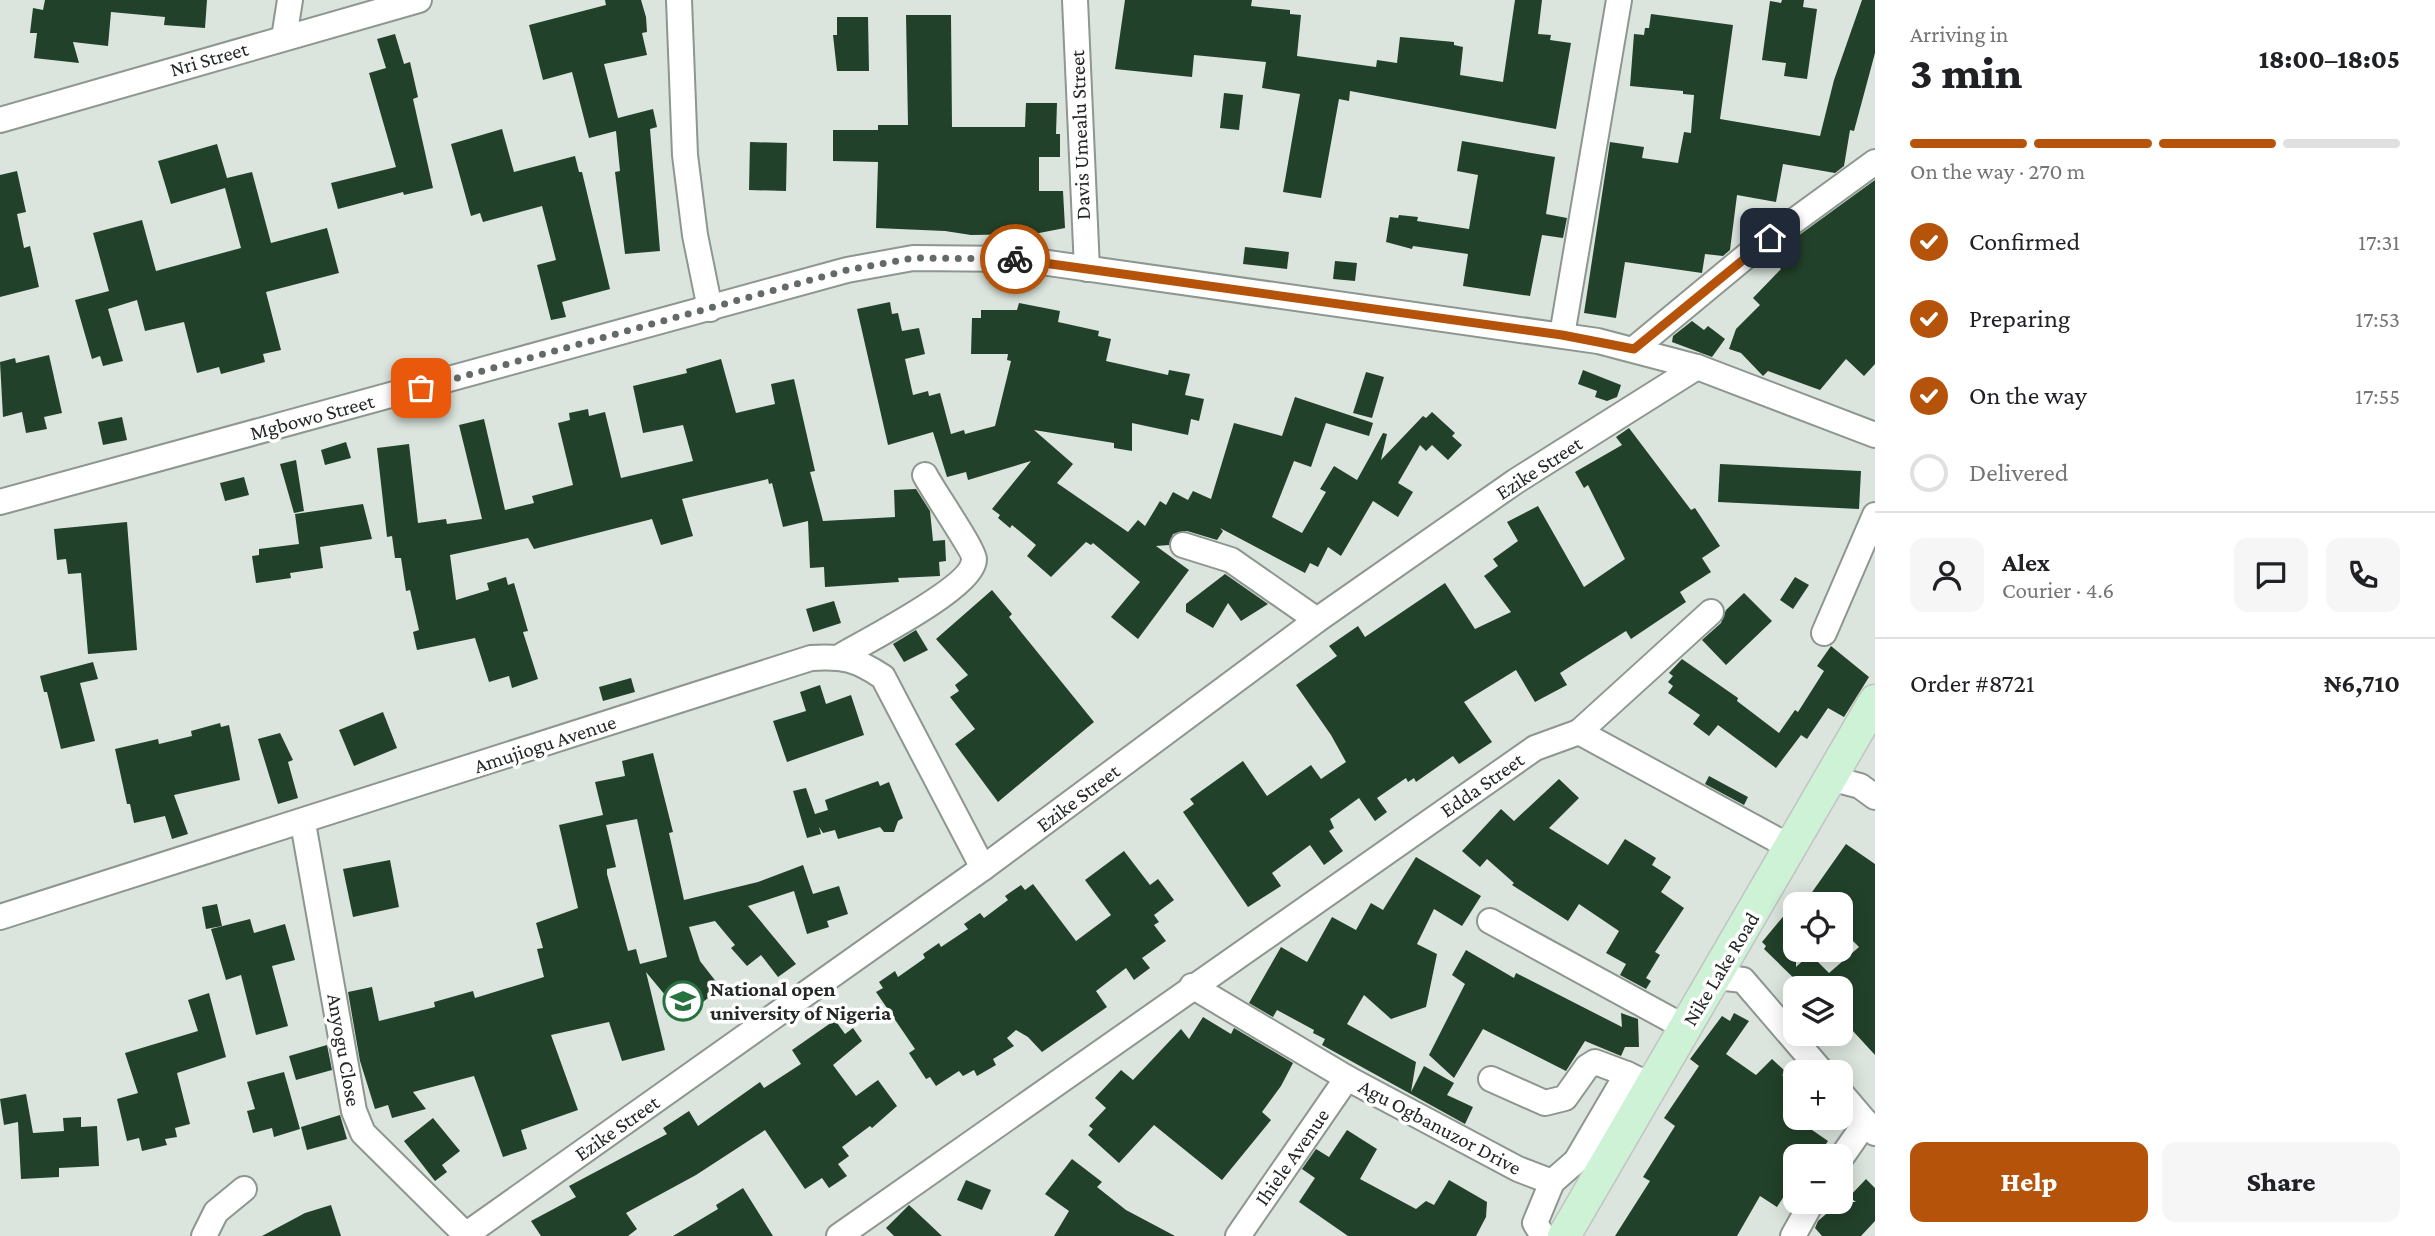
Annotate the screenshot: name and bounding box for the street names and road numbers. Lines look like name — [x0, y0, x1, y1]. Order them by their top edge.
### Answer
street label: Nri Street — [167, 36, 252, 82]
street label: Davis Umealu Street — [1065, 48, 1095, 220]
street label: Mgbowo Street — [247, 389, 378, 445]
street label: Ezike Street — [1491, 431, 1587, 505]
street label: Amujiogu Avenue — [471, 710, 619, 778]
street label: Edda Street — [1436, 747, 1529, 822]
street label: Ezike Street — [1032, 758, 1125, 837]
street label: Nike Lake Road — [1678, 908, 1764, 1030]
street label: Anyogu Close — [322, 992, 366, 1108]
street label: Agu Ogbanuzor Drive — [1355, 1074, 1525, 1180]
street label: Ezike Street — [570, 1090, 665, 1166]
street label: Ihiele Avenue — [1250, 1104, 1334, 1210]

